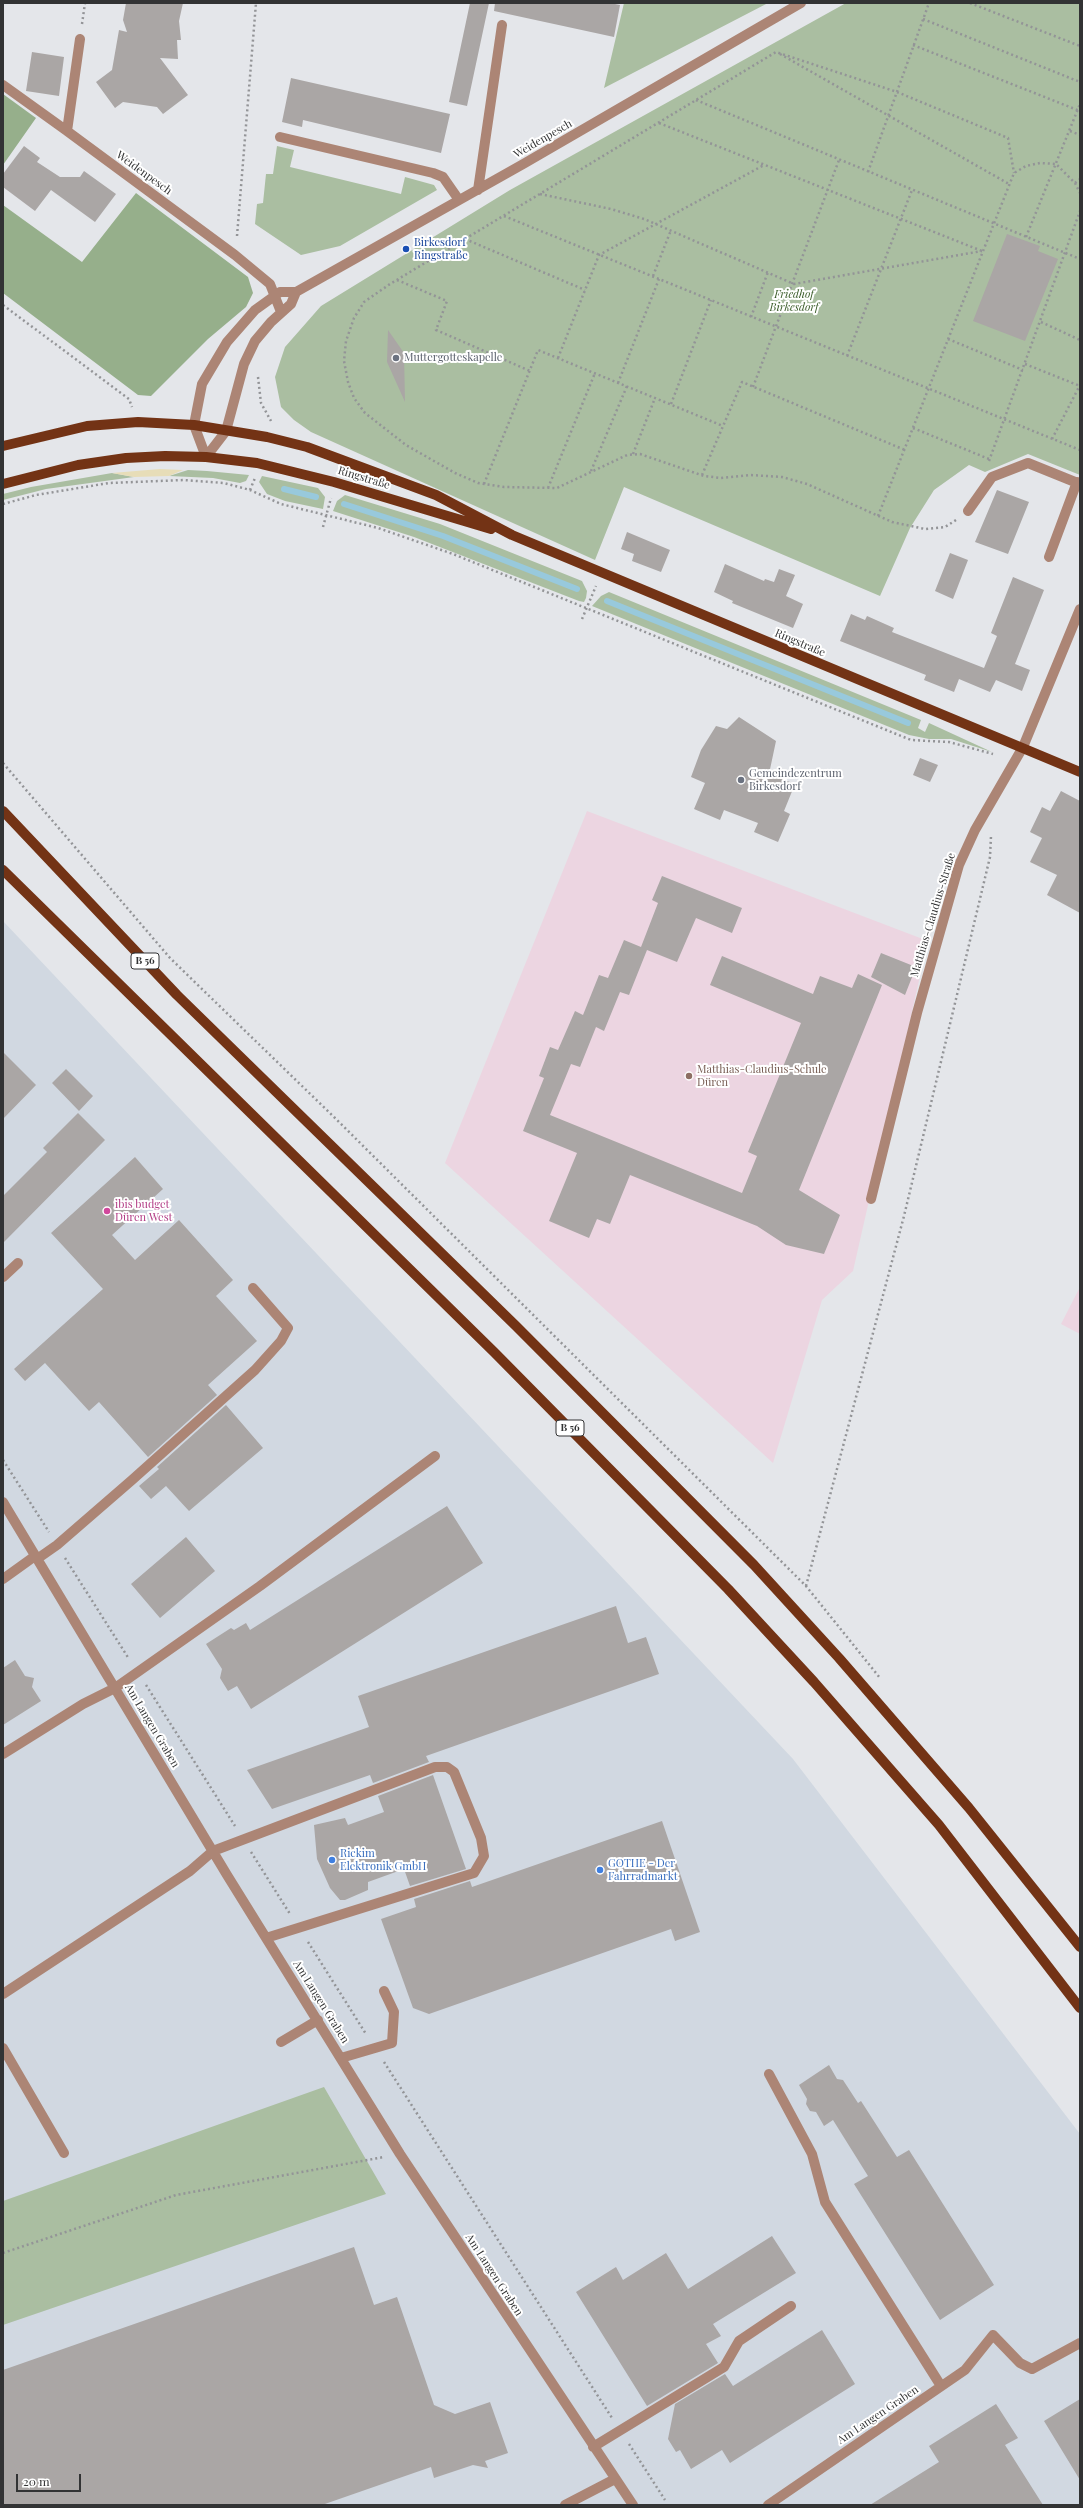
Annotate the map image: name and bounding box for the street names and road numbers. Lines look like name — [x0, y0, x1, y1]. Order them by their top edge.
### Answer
street label: Weidenpesch — [511, 117, 575, 161]
street label: Weidenpesch — [114, 148, 174, 198]
street label: Ringstraße — [336, 464, 392, 492]
street label: Ringstraße — [773, 626, 827, 660]
street label: Matthias-Claudius-Straße — [908, 851, 958, 979]
road number: B 56 — [131, 953, 159, 969]
road number: B 56 — [556, 1420, 584, 1436]
street label: Am Langen Graben — [122, 1682, 182, 1770]
street label: Am Langen Graben — [290, 1958, 352, 2046]
street label: Am Langen Graben — [463, 2232, 525, 2318]
street label: Am Langen Graben — [835, 2383, 921, 2447]

